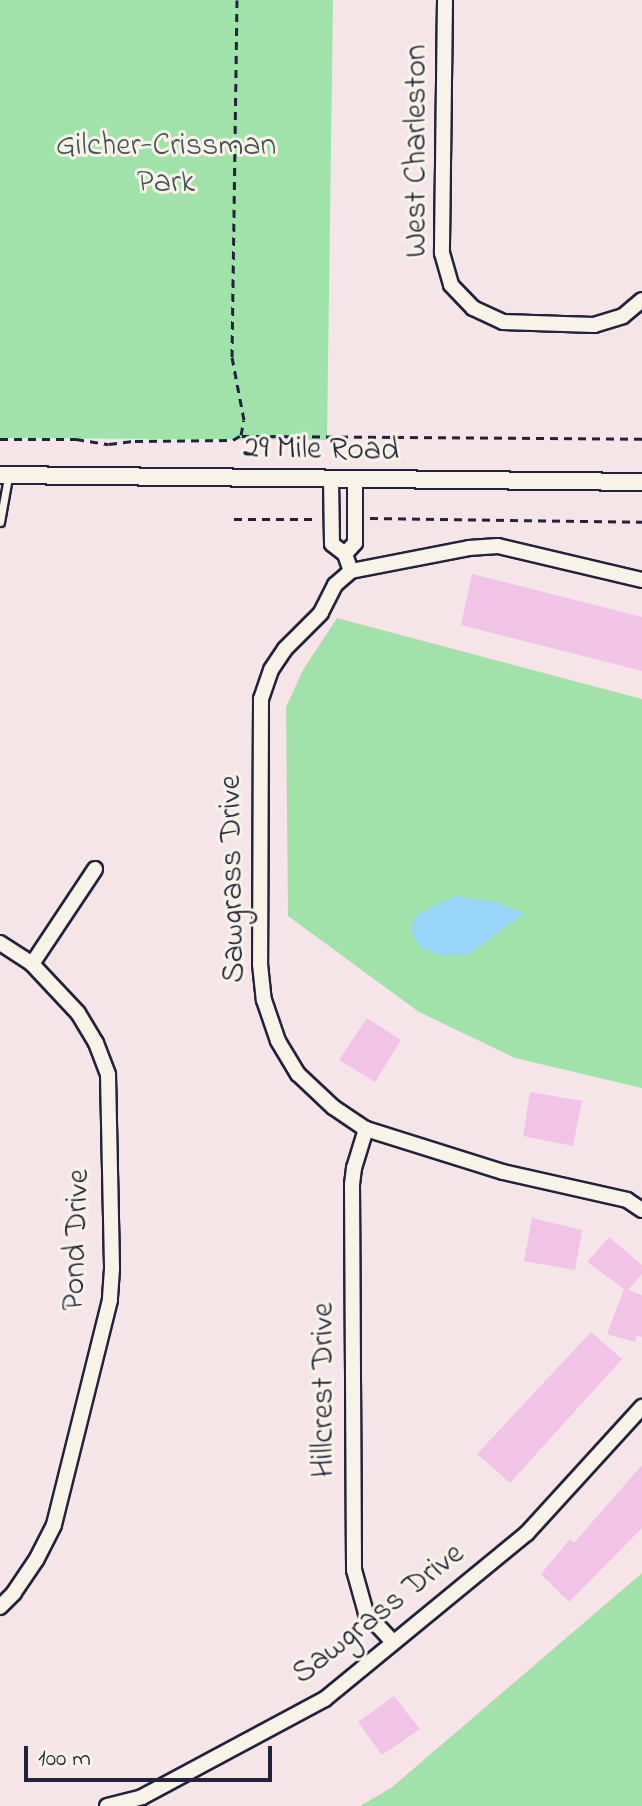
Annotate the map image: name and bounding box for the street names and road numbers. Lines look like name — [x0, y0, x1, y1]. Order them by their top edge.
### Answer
street label: West Charleston — [399, 44, 437, 258]
street label: 29 Mile Road — [243, 430, 399, 472]
street label: Sawgrass Drive — [213, 775, 255, 983]
street label: Pond Drive — [56, 1168, 100, 1312]
street label: Hillcrest Drive — [306, 1302, 344, 1478]
street label: Sawgrass Drive — [285, 1536, 473, 1694]

